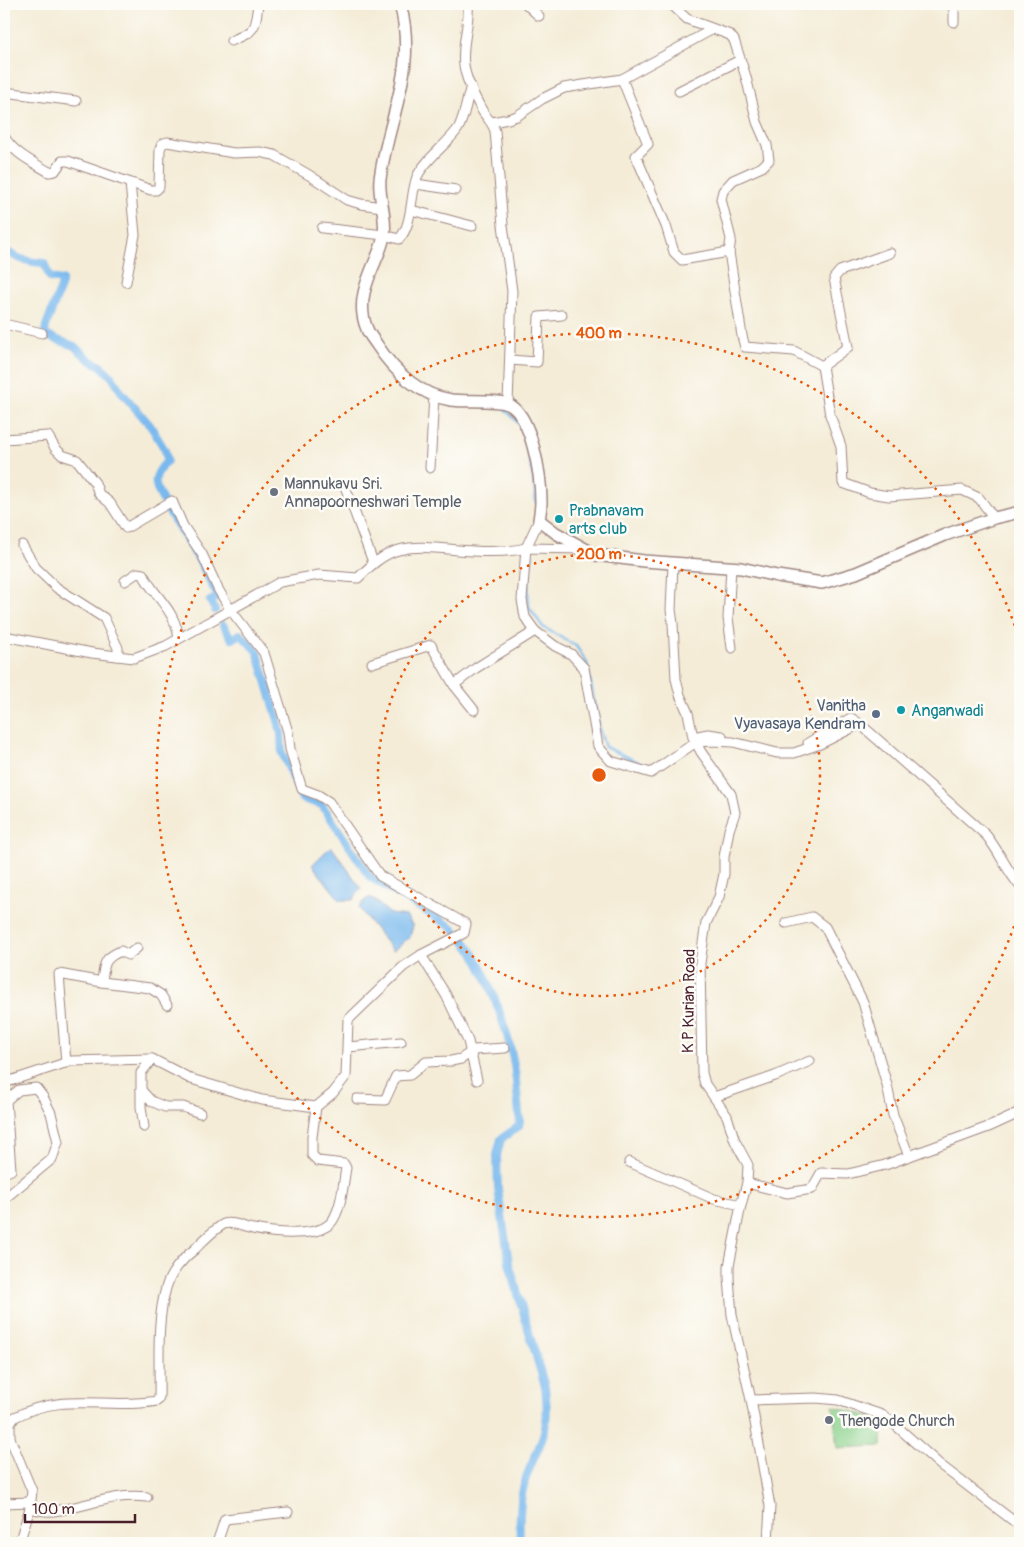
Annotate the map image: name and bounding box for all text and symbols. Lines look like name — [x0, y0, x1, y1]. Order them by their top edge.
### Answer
text: 400 m — [576, 324, 622, 343]
place label: Mannukavu Sri. Annapoorneshwari Temple — [284, 474, 461, 512]
marker: Mannukavu Sri. Annapoorneshwari Temple — [268, 486, 280, 498]
place label: Prabnavam arts club — [569, 501, 644, 539]
marker: Prabnavam arts club — [553, 513, 565, 525]
text: 200 m — [576, 545, 622, 564]
place label: Vanitha Vyavasaya Kendram — [734, 696, 866, 734]
place label: Anganwadi — [911, 701, 984, 721]
marker: Anganwadi — [895, 704, 907, 716]
marker: Vanitha Vyavasaya Kendram — [870, 708, 882, 720]
centre of rings — [590, 766, 608, 784]
street label: K P Kurian Road — [678, 949, 700, 1053]
place label: Thengode Church — [839, 1411, 955, 1431]
marker: Thengode Church — [823, 1414, 835, 1426]
scale bar — [25, 1492, 135, 1524]
text: 100 m — [32, 1500, 75, 1519]

